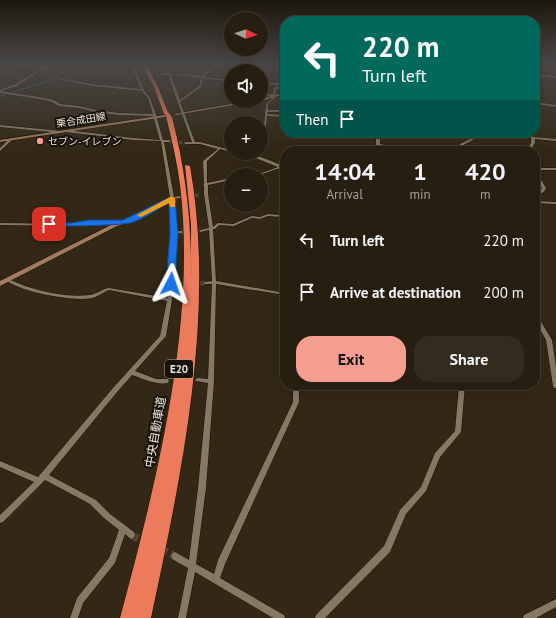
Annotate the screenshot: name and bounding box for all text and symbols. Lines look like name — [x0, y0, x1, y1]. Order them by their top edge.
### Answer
north arrow — [224, 12, 268, 56]
map controls — [224, 12, 268, 212]
text: 220 m — [362, 28, 439, 65]
icon: left — [296, 32, 348, 84]
button: sound — [224, 64, 268, 108]
text: Turn left — [362, 64, 427, 87]
icon: arrive — [336, 108, 358, 130]
street label: 栗合成田線 — [55, 110, 107, 130]
text: Then — [296, 110, 328, 129]
button: + — [224, 116, 268, 160]
place label: セブン-イレブン — [48, 135, 122, 148]
marker: セブン-イレブン — [35, 136, 45, 146]
text: 14:04 — [314, 156, 375, 187]
text: 1 — [413, 156, 427, 187]
text: 420 — [465, 156, 506, 187]
button: − — [224, 168, 268, 212]
text: Arrival — [327, 186, 363, 203]
text: min — [409, 186, 431, 203]
text: m — [480, 186, 491, 203]
pin — [32, 207, 66, 241]
icon: arrive — [38, 213, 60, 235]
icon: left — [296, 229, 318, 251]
text: Turn left — [330, 231, 384, 250]
text: 220 m — [483, 231, 524, 250]
position arrow — [150, 263, 192, 305]
icon: arrive — [296, 281, 318, 303]
text: Arrive at destination — [330, 283, 461, 302]
text: 200 m — [483, 283, 524, 302]
button: Exit — [296, 336, 406, 382]
button: Share — [414, 336, 524, 382]
road number: E20 — [165, 360, 193, 378]
street label: 中央自動車道 — [141, 395, 169, 469]

